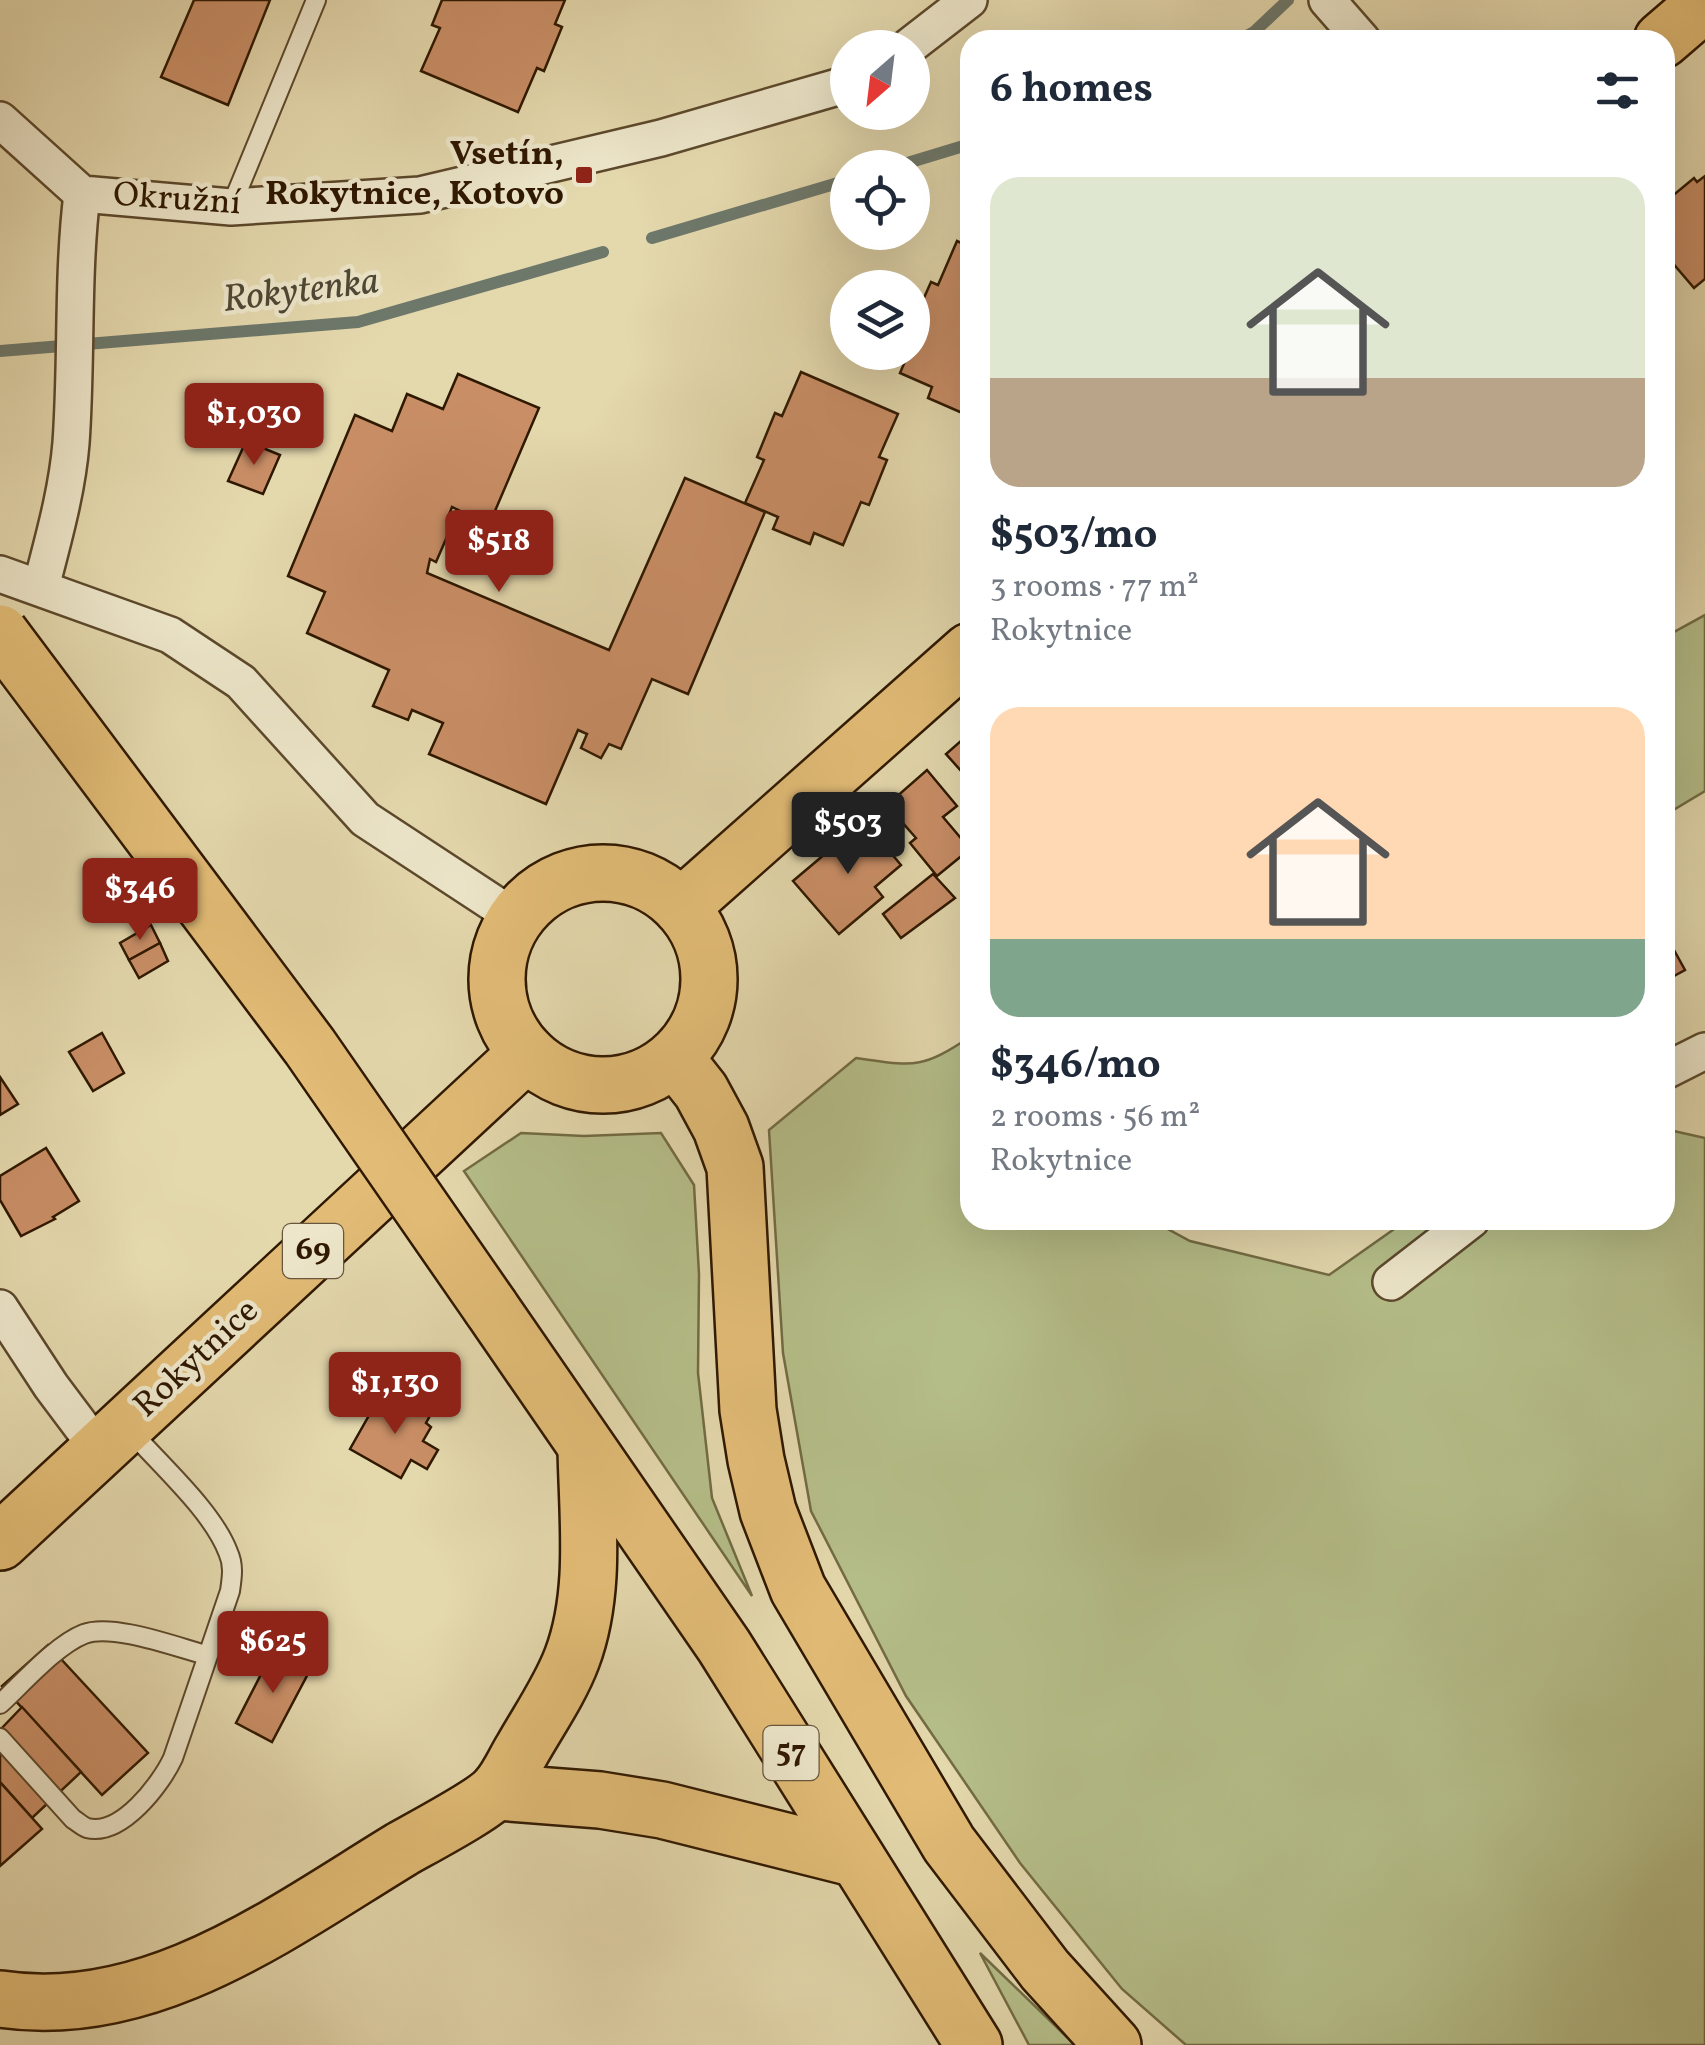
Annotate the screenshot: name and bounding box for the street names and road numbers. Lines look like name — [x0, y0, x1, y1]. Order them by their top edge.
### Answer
street label: Okružní — [111, 172, 243, 228]
road number: 69 — [283, 1224, 343, 1278]
street label: Rokytnice — [124, 1288, 270, 1430]
road number: 57 — [764, 1726, 818, 1780]

